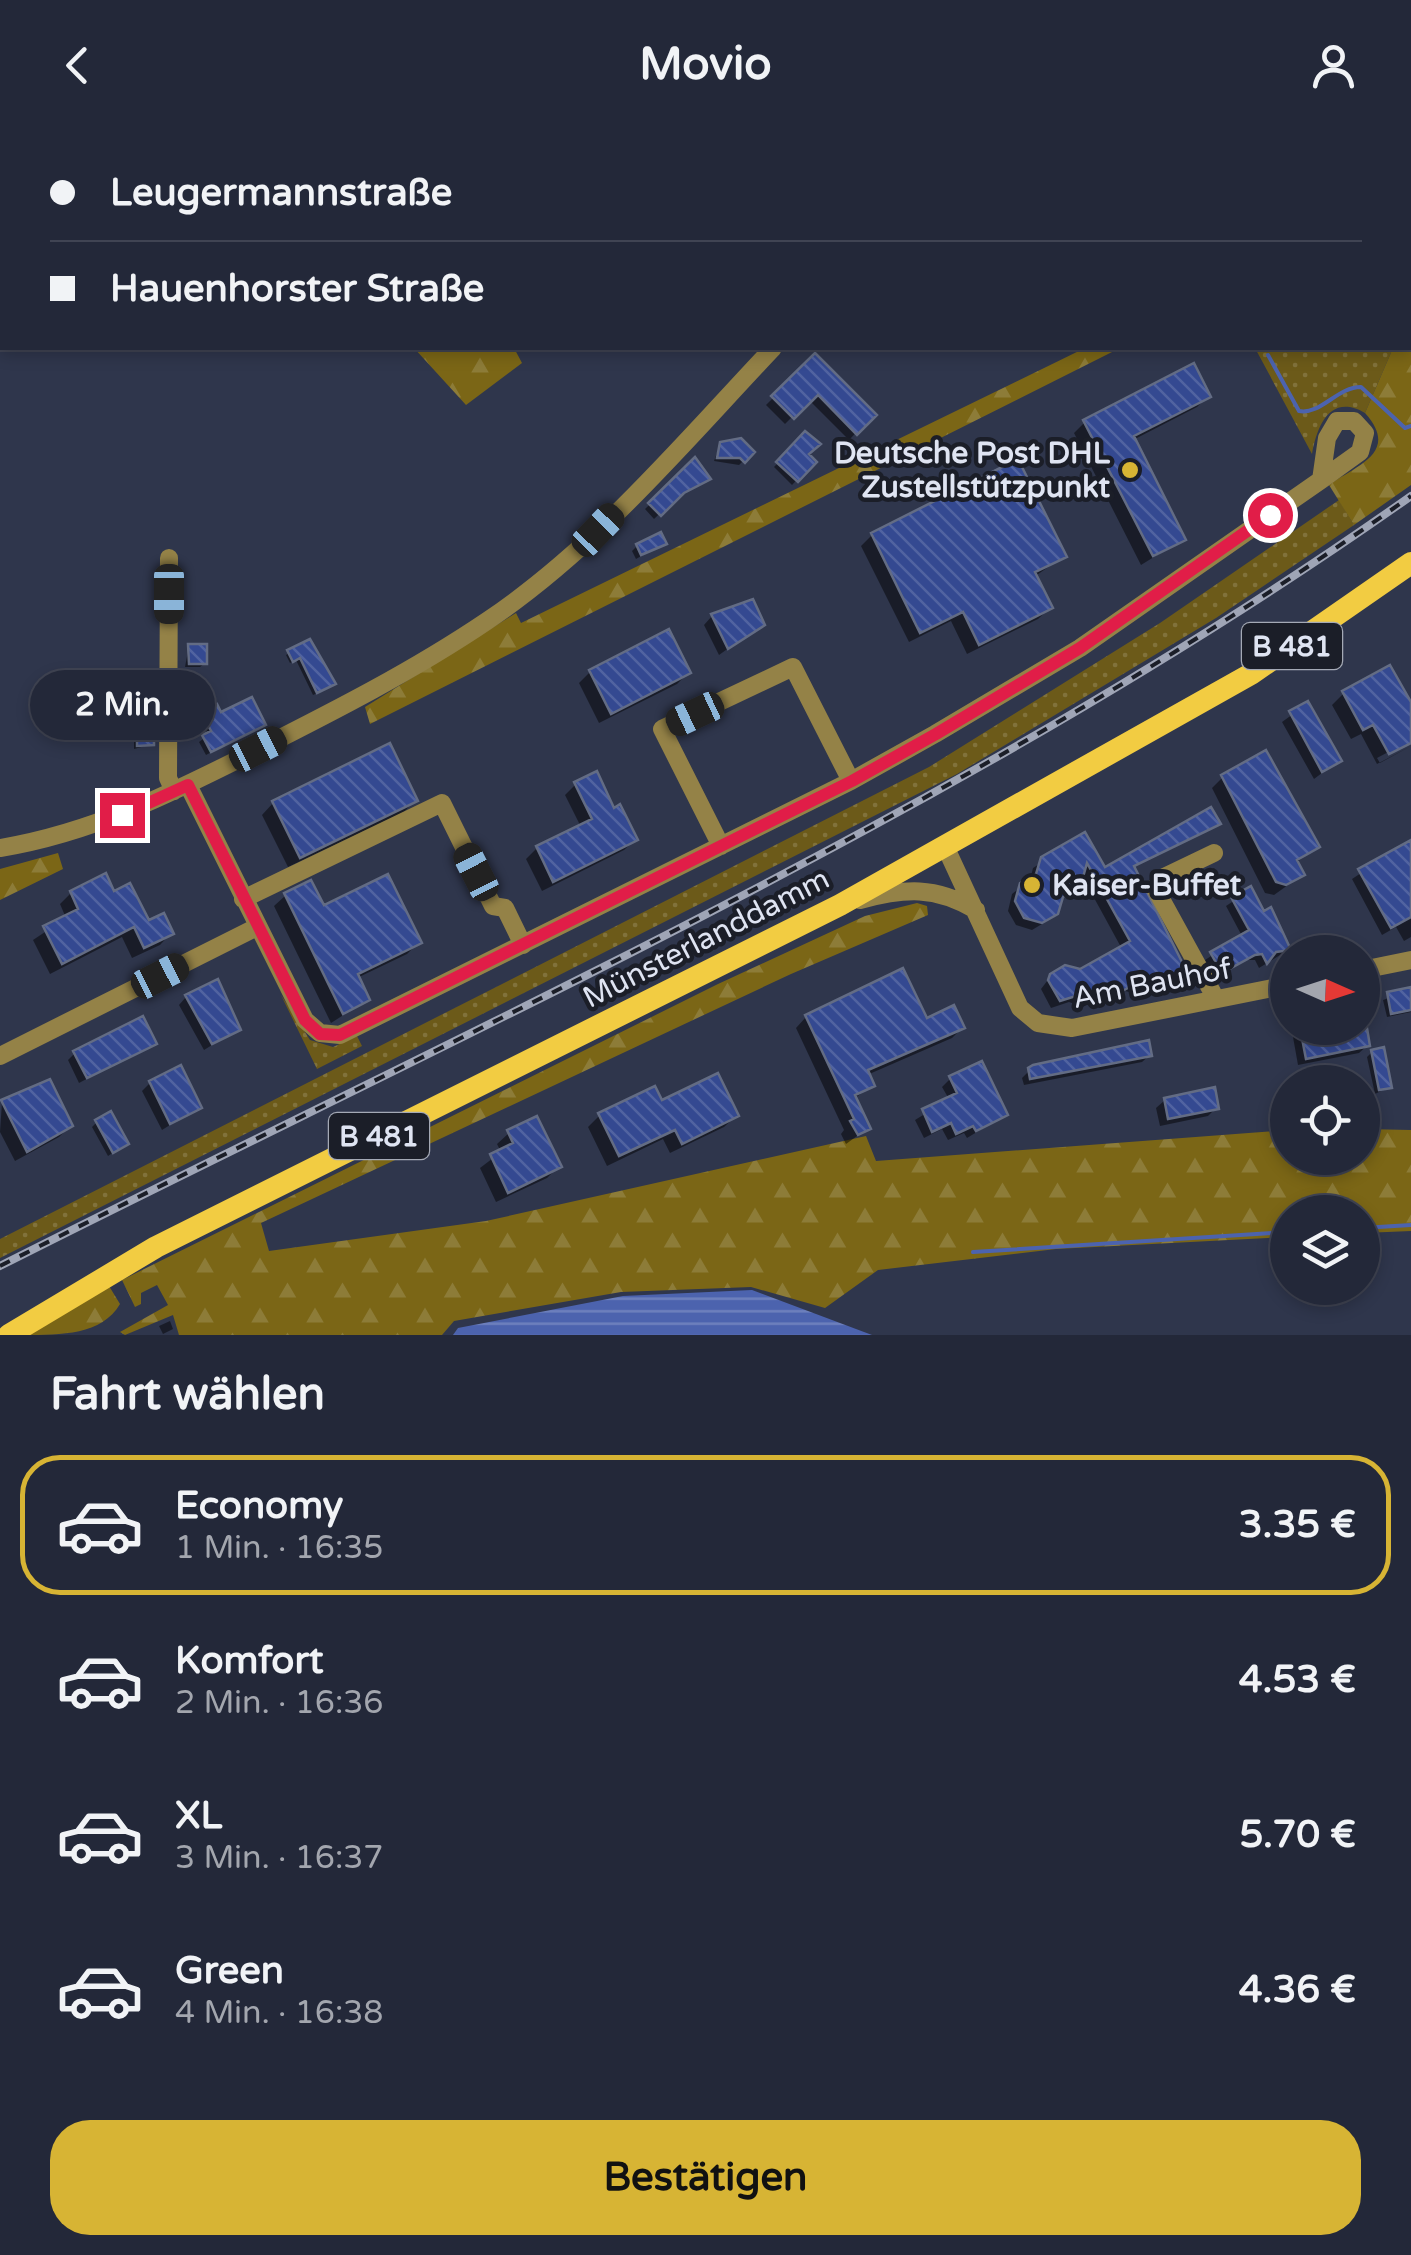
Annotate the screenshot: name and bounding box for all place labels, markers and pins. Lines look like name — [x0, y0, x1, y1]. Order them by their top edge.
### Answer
place label: Deutsche Post DHL Zustellstützpunkt — [834, 435, 1111, 506]
marker: Deutsche Post DHL Zustellstützpunkt — [1119, 459, 1141, 481]
place label: Kaiser-Buffet — [1052, 867, 1242, 904]
marker: Kaiser-Buffet — [1021, 874, 1043, 896]

